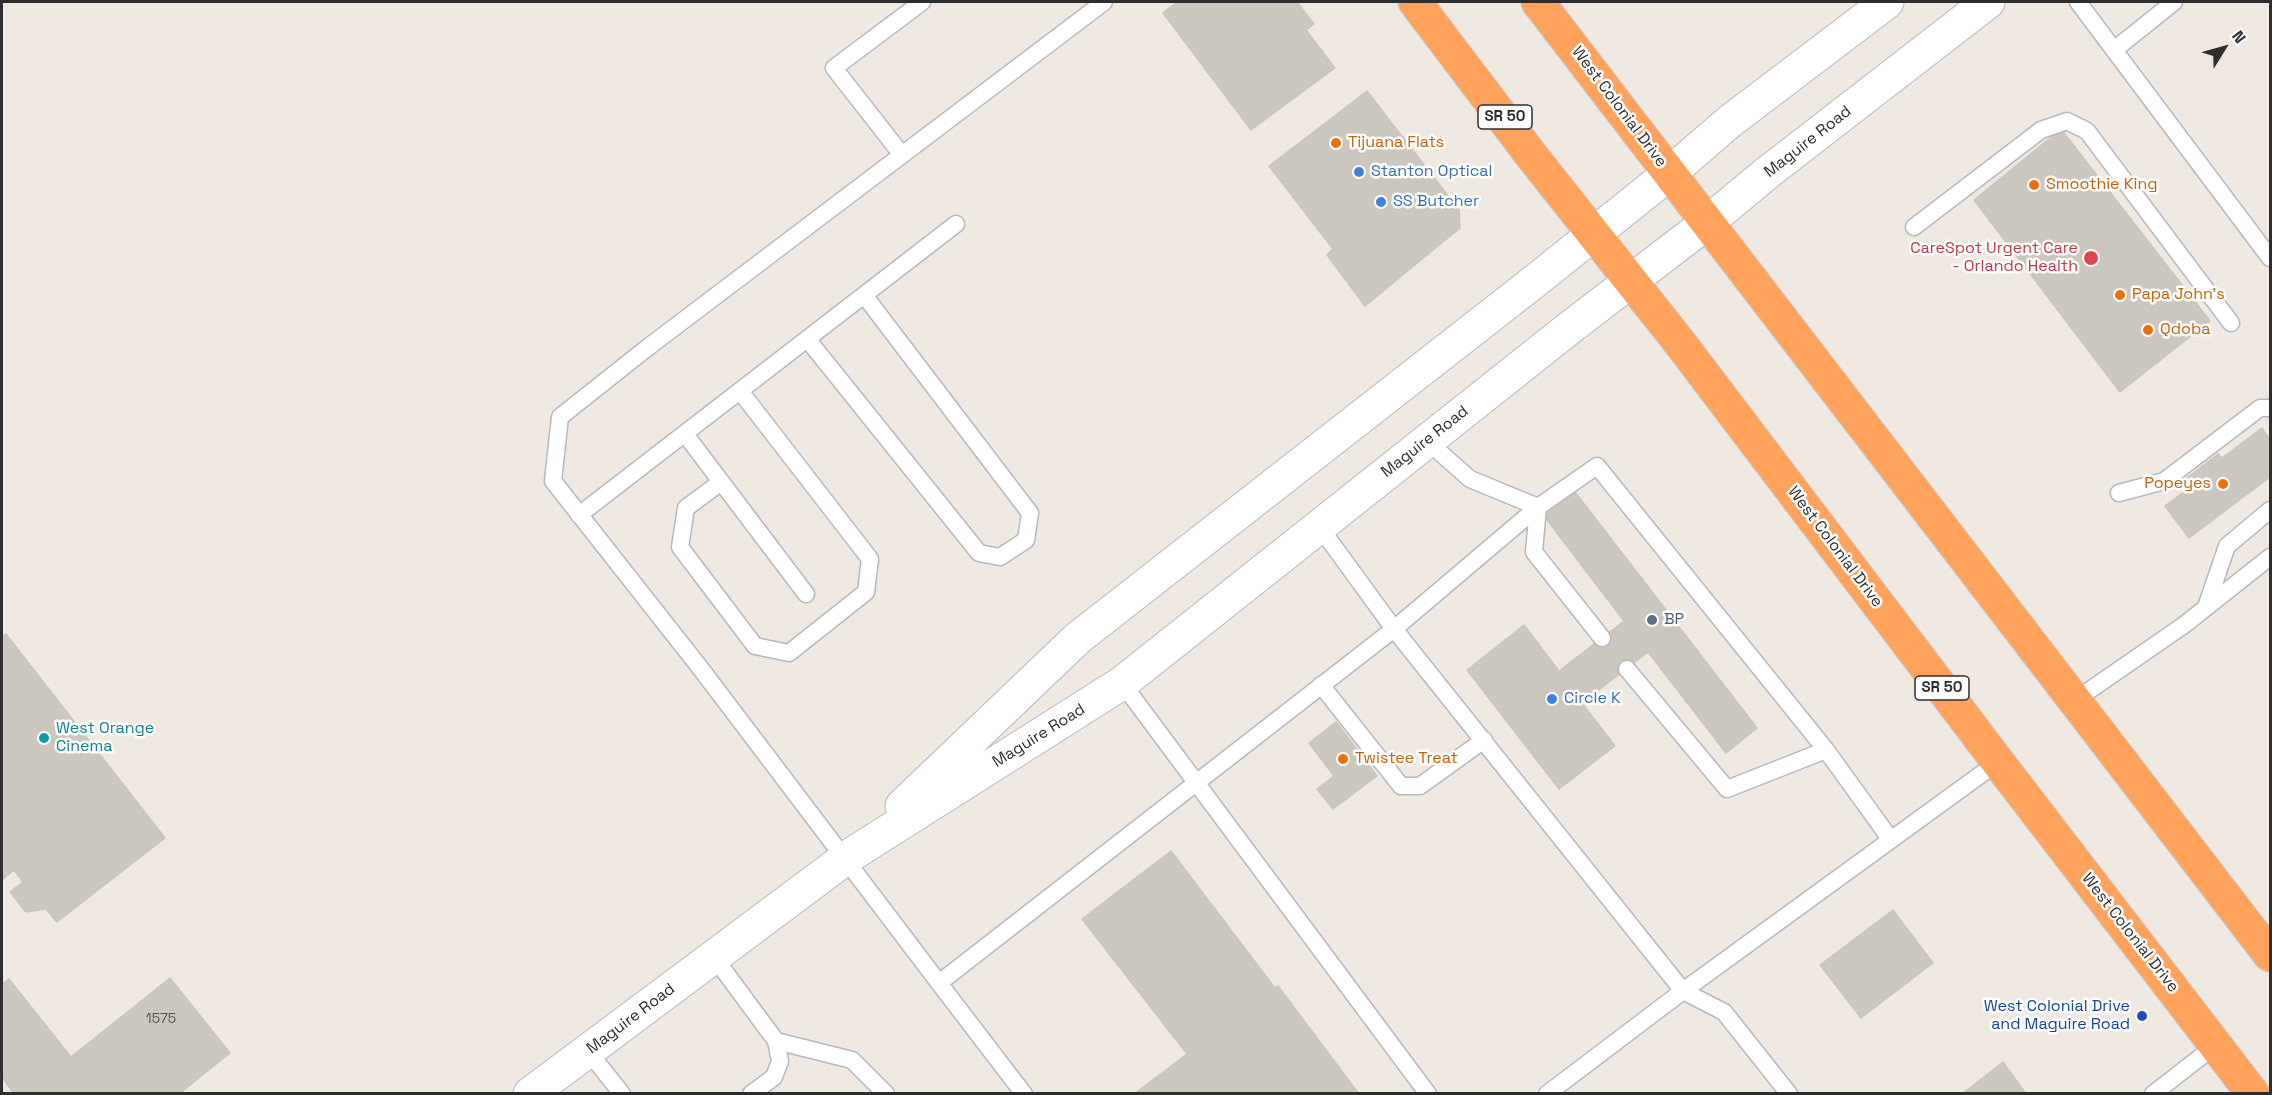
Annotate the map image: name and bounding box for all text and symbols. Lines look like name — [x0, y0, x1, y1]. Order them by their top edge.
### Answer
north arrow — [2194, 18, 2254, 78]
text: N — [2227, 26, 2250, 47]
street label: West Colonial Drive — [1567, 43, 1671, 171]
street label: Maguire Road — [1761, 102, 1855, 182]
road number: SR 50 — [1478, 105, 1532, 129]
place label: Tijuana Flats — [1348, 133, 1444, 153]
marker: Tijuana Flats — [1329, 136, 1343, 150]
place label: Stanton Optical — [1371, 162, 1492, 182]
marker: Stanton Optical — [1352, 165, 1366, 179]
place label: Smoothie King — [2046, 175, 2157, 195]
marker: Smoothie King — [2027, 178, 2041, 192]
place label: SS Butcher — [1393, 192, 1479, 212]
marker: SS Butcher — [1374, 195, 1388, 209]
place label: CareSpot Urgent Care - Orlando Health — [1910, 239, 2078, 277]
marker: CareSpot Urgent Care - Orlando Health — [2082, 249, 2100, 267]
place label: Papa John's — [2132, 285, 2225, 305]
marker: Papa John's — [2113, 288, 2127, 302]
place label: Qdoba — [2160, 320, 2210, 340]
marker: Qdoba — [2141, 323, 2155, 337]
street label: Maguire Road — [1378, 402, 1472, 482]
place label: Popeyes — [2144, 474, 2211, 494]
marker: Popeyes — [2216, 477, 2230, 491]
street label: West Colonial Drive — [1783, 483, 1887, 611]
place label: BP — [1664, 610, 1684, 630]
marker: BP — [1645, 613, 1659, 627]
road number: SR 50 — [1915, 676, 1969, 700]
place label: Circle K — [1564, 689, 1621, 709]
marker: Circle K — [1545, 692, 1559, 706]
street label: Maguire Road — [989, 700, 1089, 772]
place label: West Orange Cinema — [56, 719, 154, 757]
marker: West Orange Cinema — [37, 731, 51, 745]
place label: Twistee Treat — [1355, 749, 1458, 769]
marker: Twistee Treat — [1336, 752, 1350, 766]
street label: West Colonial Drive — [2077, 869, 2183, 997]
street label: Maguire Road — [583, 980, 679, 1058]
place label: West Colonial Drive and Maguire Road — [1984, 997, 2130, 1035]
marker: West Colonial Drive and Maguire Road — [2135, 1009, 2149, 1023]
house number: 1575 — [146, 1011, 176, 1027]

